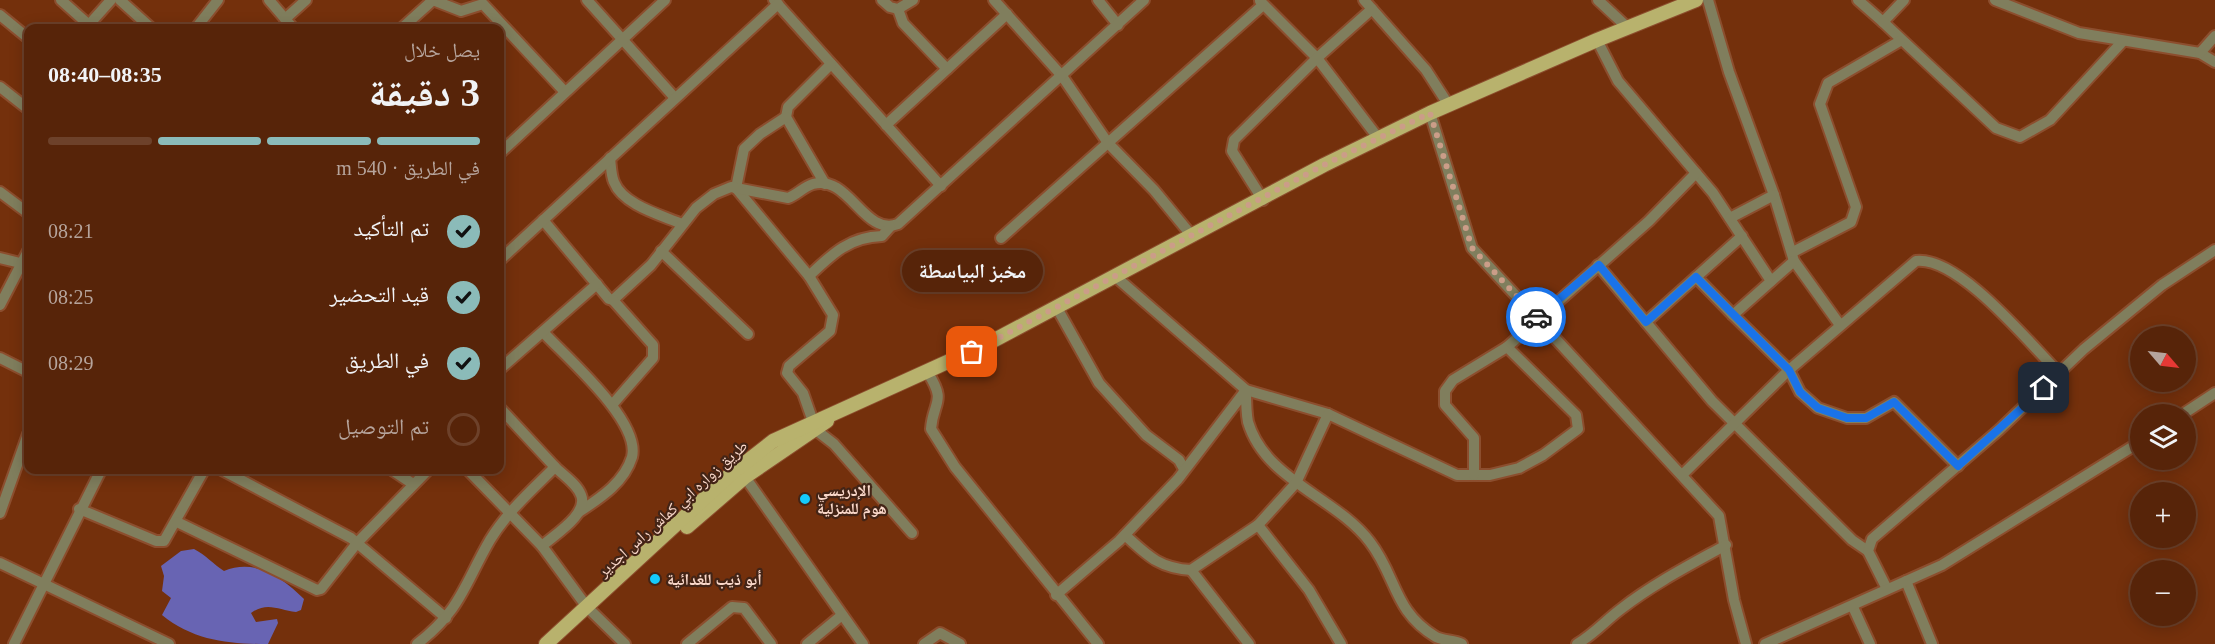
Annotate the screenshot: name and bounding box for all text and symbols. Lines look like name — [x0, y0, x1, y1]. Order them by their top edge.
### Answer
text: يصل خلال — [404, 39, 480, 61]
text: 08:35–08:40 — [48, 62, 162, 87]
text: 3 دقيقة — [369, 71, 480, 114]
text: في الطريق · 540 m — [336, 157, 480, 179]
icon: check — [447, 215, 480, 248]
text: تم التأكيد — [353, 216, 429, 241]
text: 08:21 — [48, 220, 94, 242]
callout: مخبز البياسطة — [902, 250, 1042, 292]
text: مخبز البياسطة — [919, 260, 1026, 282]
icon: check — [447, 281, 480, 314]
text: قيد التحضير — [330, 282, 429, 307]
text: 08:25 — [48, 286, 94, 308]
courier — [1506, 287, 1566, 347]
icon: car — [1520, 301, 1553, 334]
pin — [946, 326, 997, 377]
north arrow — [2130, 326, 2196, 392]
map controls — [2130, 326, 2196, 626]
icon: bag — [955, 335, 988, 368]
icon: check — [447, 347, 480, 380]
text: في الطريق — [345, 348, 429, 373]
text: 08:29 — [48, 352, 94, 374]
pin — [2018, 362, 2069, 413]
icon: home — [2027, 371, 2060, 404]
button: layers — [2130, 404, 2196, 470]
text: تم التوصيل — [338, 414, 429, 439]
street label: طريق زواره ابي كماش راس اجدير — [593, 437, 753, 584]
place label: الإدريسي هوم للمنزلية — [817, 482, 887, 520]
button: + — [2130, 482, 2196, 548]
marker: الإدريسي هوم للمنزلية — [798, 492, 812, 506]
button: − — [2130, 560, 2196, 626]
place label: أبو ذيب للغدائية — [667, 570, 762, 589]
marker: أبو ذيب للغدائية — [648, 572, 662, 586]

